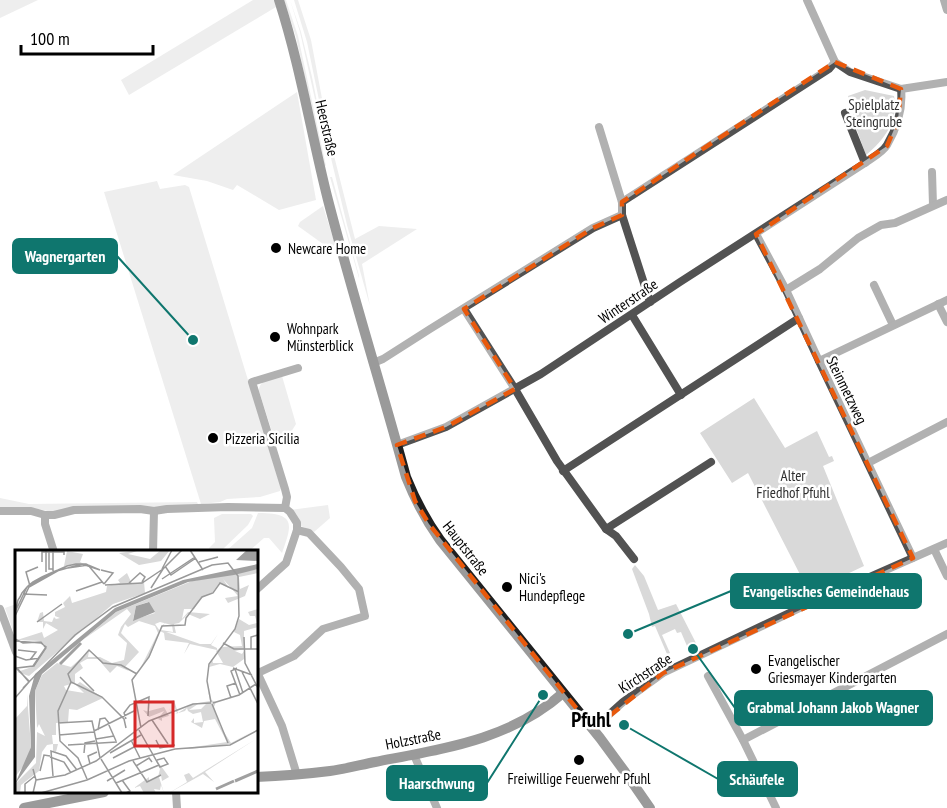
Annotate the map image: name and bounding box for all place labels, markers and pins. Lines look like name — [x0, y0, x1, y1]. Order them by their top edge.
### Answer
callout: Wagnergarten — [13, 239, 117, 273]
place label: Newcare Home — [288, 239, 366, 258]
marker: Newcare Home — [269, 241, 283, 255]
place label: Wohnpark Münsterblick — [287, 319, 354, 355]
marker: Wohnpark Münsterblick — [268, 330, 282, 344]
place label: Pizzeria Sicilia — [225, 429, 299, 448]
marker: Pizzeria Sicilia — [206, 431, 220, 445]
place label: Nici's Hundepflege — [519, 569, 585, 605]
callout: Evangelisches Gemeindehaus — [731, 574, 921, 608]
marker: Nici's Hundepflege — [500, 580, 514, 594]
place label: Evangelischer Griesmayer Kindergarten — [768, 651, 897, 687]
marker: Evangelischer Griesmayer Kindergarten — [749, 662, 763, 676]
callout: Grabmal Johann Jakob Wagner — [735, 691, 932, 725]
marker: Freiwillige Feuerwehr Pfuhl — [572, 753, 586, 767]
callout: Schäufele — [718, 762, 797, 796]
callout: Haarschwung — [387, 766, 487, 800]
place label: Freiwillige Feuerwehr Pfuhl — [507, 769, 651, 788]

